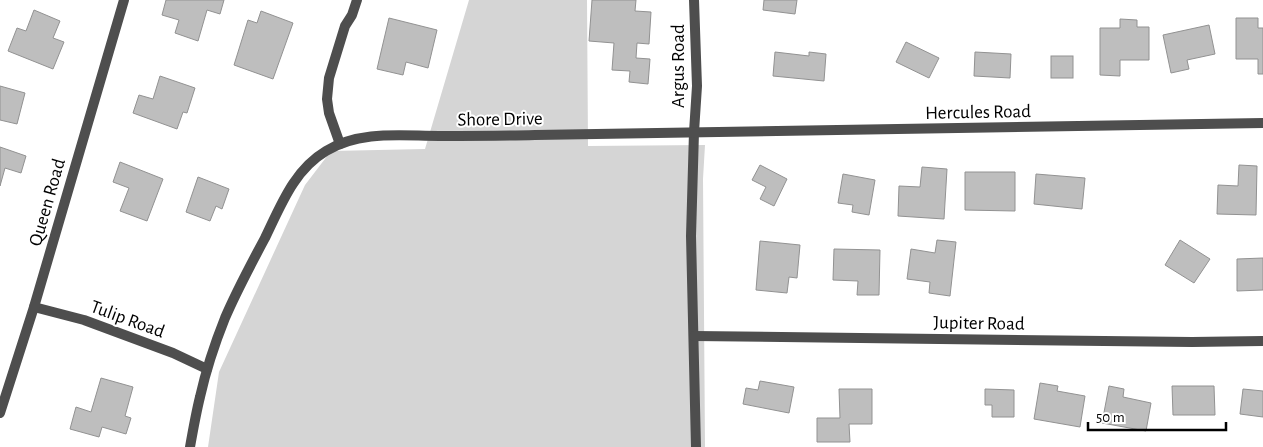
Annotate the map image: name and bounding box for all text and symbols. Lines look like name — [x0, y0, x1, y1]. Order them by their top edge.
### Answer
street label: Argus Road — [669, 24, 688, 108]
street label: Hercules Road — [925, 102, 1031, 123]
street label: Shore Drive — [457, 109, 543, 130]
street label: Queen Road — [26, 156, 69, 248]
street label: Tulip Road — [88, 297, 167, 342]
street label: Jupiter Road — [933, 313, 1025, 334]
scale bar — [1088, 400, 1226, 432]
text: 50 m — [1096, 410, 1125, 425]

